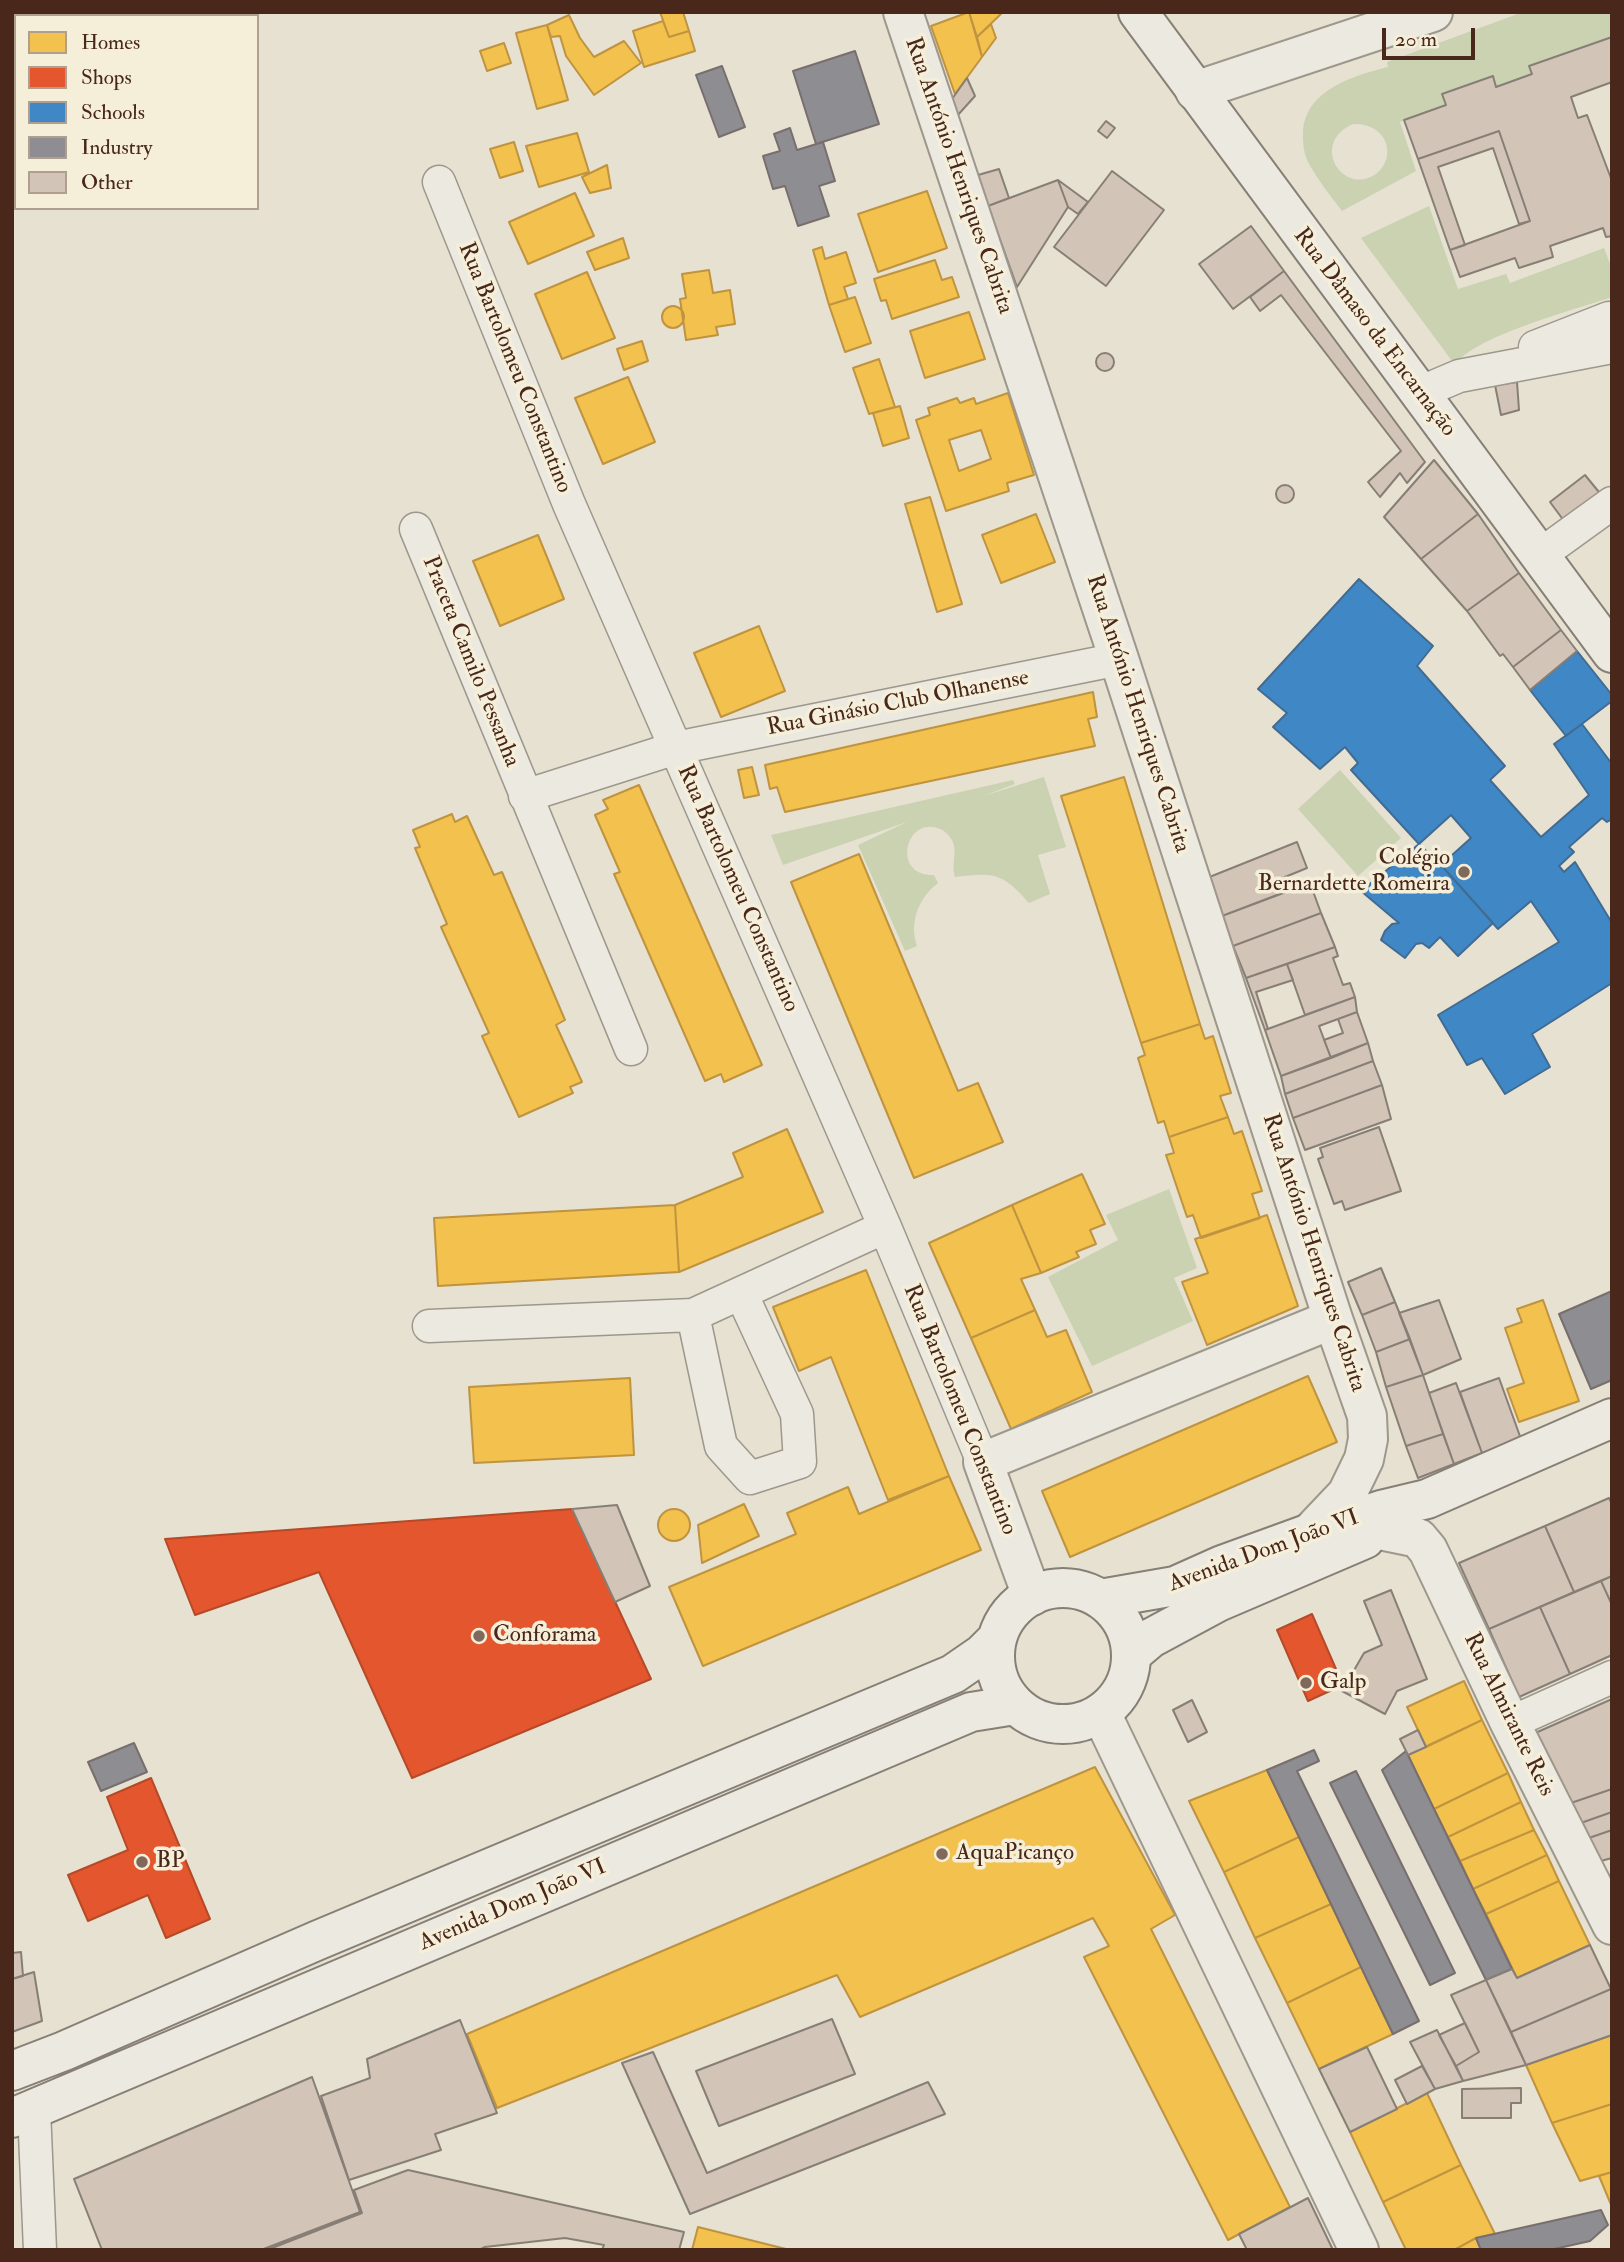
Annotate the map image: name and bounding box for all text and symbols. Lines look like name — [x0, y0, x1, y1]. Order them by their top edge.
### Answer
legend — [14, 14, 259, 210]
scale bar — [1386, 14, 1479, 58]
text: 20 m — [1395, 26, 1437, 53]
text: Homes — [81, 29, 140, 56]
street label: Rua António Henriques Cabrita — [898, 34, 1018, 318]
text: Shops — [81, 64, 132, 91]
text: Schools — [81, 99, 145, 126]
text: Industry — [81, 134, 153, 161]
text: Other — [81, 169, 133, 196]
street label: Rua Dâmaso da Encarnação — [1287, 223, 1461, 443]
street label: Rua Bartolomeu Constantino — [451, 239, 577, 497]
street label: Praceta Camilo Pessanha — [415, 553, 525, 771]
street label: Rua António Henriques Cabrita — [1079, 571, 1195, 857]
street label: Rua Ginásio Club Olhanense — [765, 665, 1031, 743]
street label: Rua Bartolomeu Constantino — [670, 761, 804, 1017]
place label: Colégio Bernardette Romeira — [1258, 845, 1450, 899]
marker: Colégio Bernardette Romeira — [1456, 864, 1472, 880]
street label: Rua António Henriques Cabrita — [1255, 1110, 1371, 1396]
street label: Rua Bartolomeu Constantino — [896, 1281, 1022, 1539]
street label: Avenida Dom João VI — [1165, 1505, 1363, 1599]
place label: Conforama — [493, 1622, 596, 1650]
marker: Conforama — [471, 1628, 487, 1644]
street label: Rua Almirante Reis — [1456, 1629, 1560, 1801]
place label: Galp — [1320, 1669, 1366, 1697]
marker: Galp — [1298, 1675, 1314, 1691]
place label: AquaPicanço — [956, 1840, 1074, 1868]
marker: AquaPicanço — [934, 1846, 950, 1862]
place label: BP — [156, 1848, 185, 1876]
marker: BP — [134, 1854, 150, 1870]
street label: Avenida Dom João VI — [415, 1854, 611, 1958]

